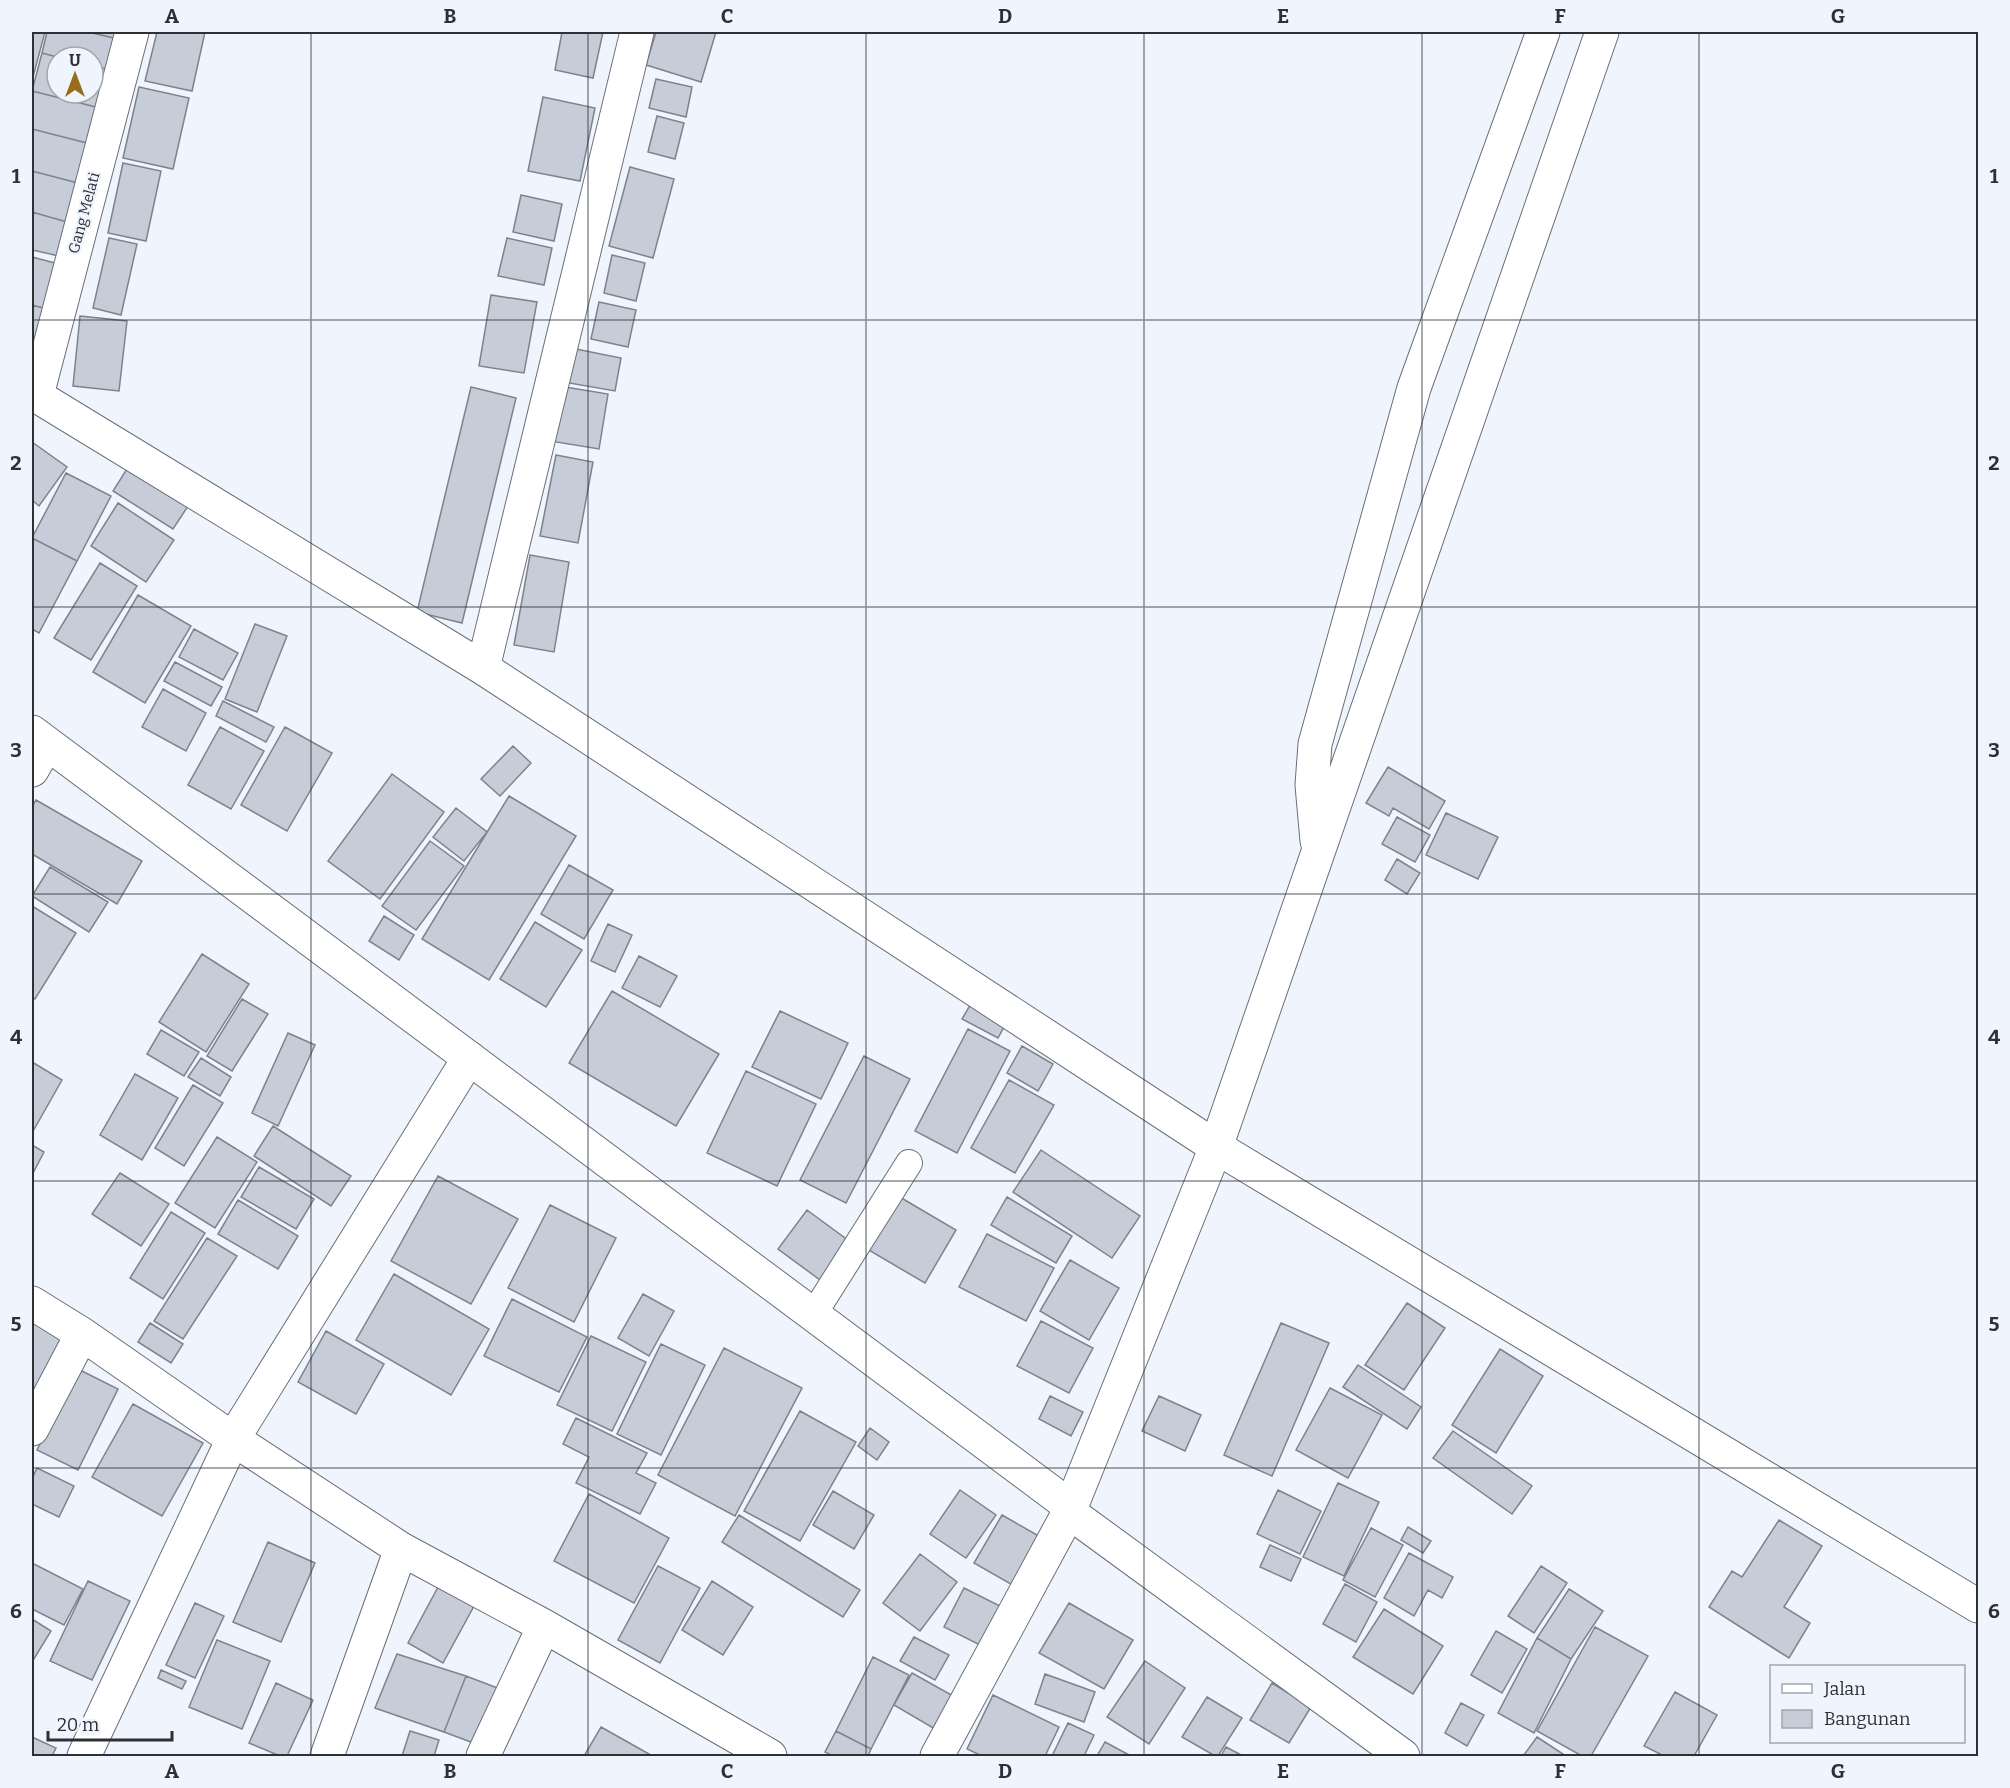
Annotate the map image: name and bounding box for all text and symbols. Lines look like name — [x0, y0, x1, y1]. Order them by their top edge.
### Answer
text: A — [165, 4, 180, 28]
text: B — [444, 4, 457, 28]
text: C — [721, 4, 733, 28]
text: D — [998, 4, 1012, 28]
text: E — [1277, 4, 1289, 28]
text: F — [1554, 4, 1566, 28]
text: G — [1831, 4, 1845, 28]
north arrow — [45, 45, 105, 105]
text: U — [69, 51, 81, 70]
text: 1 — [12, 164, 21, 188]
text: 1 — [1990, 164, 1999, 188]
street label: Gang Melati — [64, 170, 104, 256]
text: 2 — [10, 451, 22, 475]
text: 2 — [1988, 451, 2000, 475]
text: 3 — [10, 738, 22, 762]
text: 3 — [1988, 738, 2000, 762]
text: 4 — [10, 1025, 22, 1049]
text: 4 — [1988, 1025, 2000, 1049]
text: 5 — [11, 1312, 22, 1336]
text: 5 — [1989, 1312, 2000, 1336]
text: 6 — [10, 1599, 22, 1623]
text: 6 — [1988, 1599, 2000, 1623]
legend — [1770, 1665, 1965, 1743]
text: Jalan — [1823, 1678, 1866, 1700]
scale bar — [48, 1704, 172, 1742]
text: Bangunan — [1824, 1708, 1911, 1730]
text: 20 m — [57, 1714, 99, 1736]
text: A — [165, 1759, 180, 1783]
text: B — [444, 1759, 457, 1783]
text: C — [721, 1759, 733, 1783]
text: D — [998, 1759, 1012, 1783]
text: E — [1277, 1759, 1289, 1783]
text: F — [1554, 1759, 1566, 1783]
text: G — [1831, 1759, 1845, 1783]

